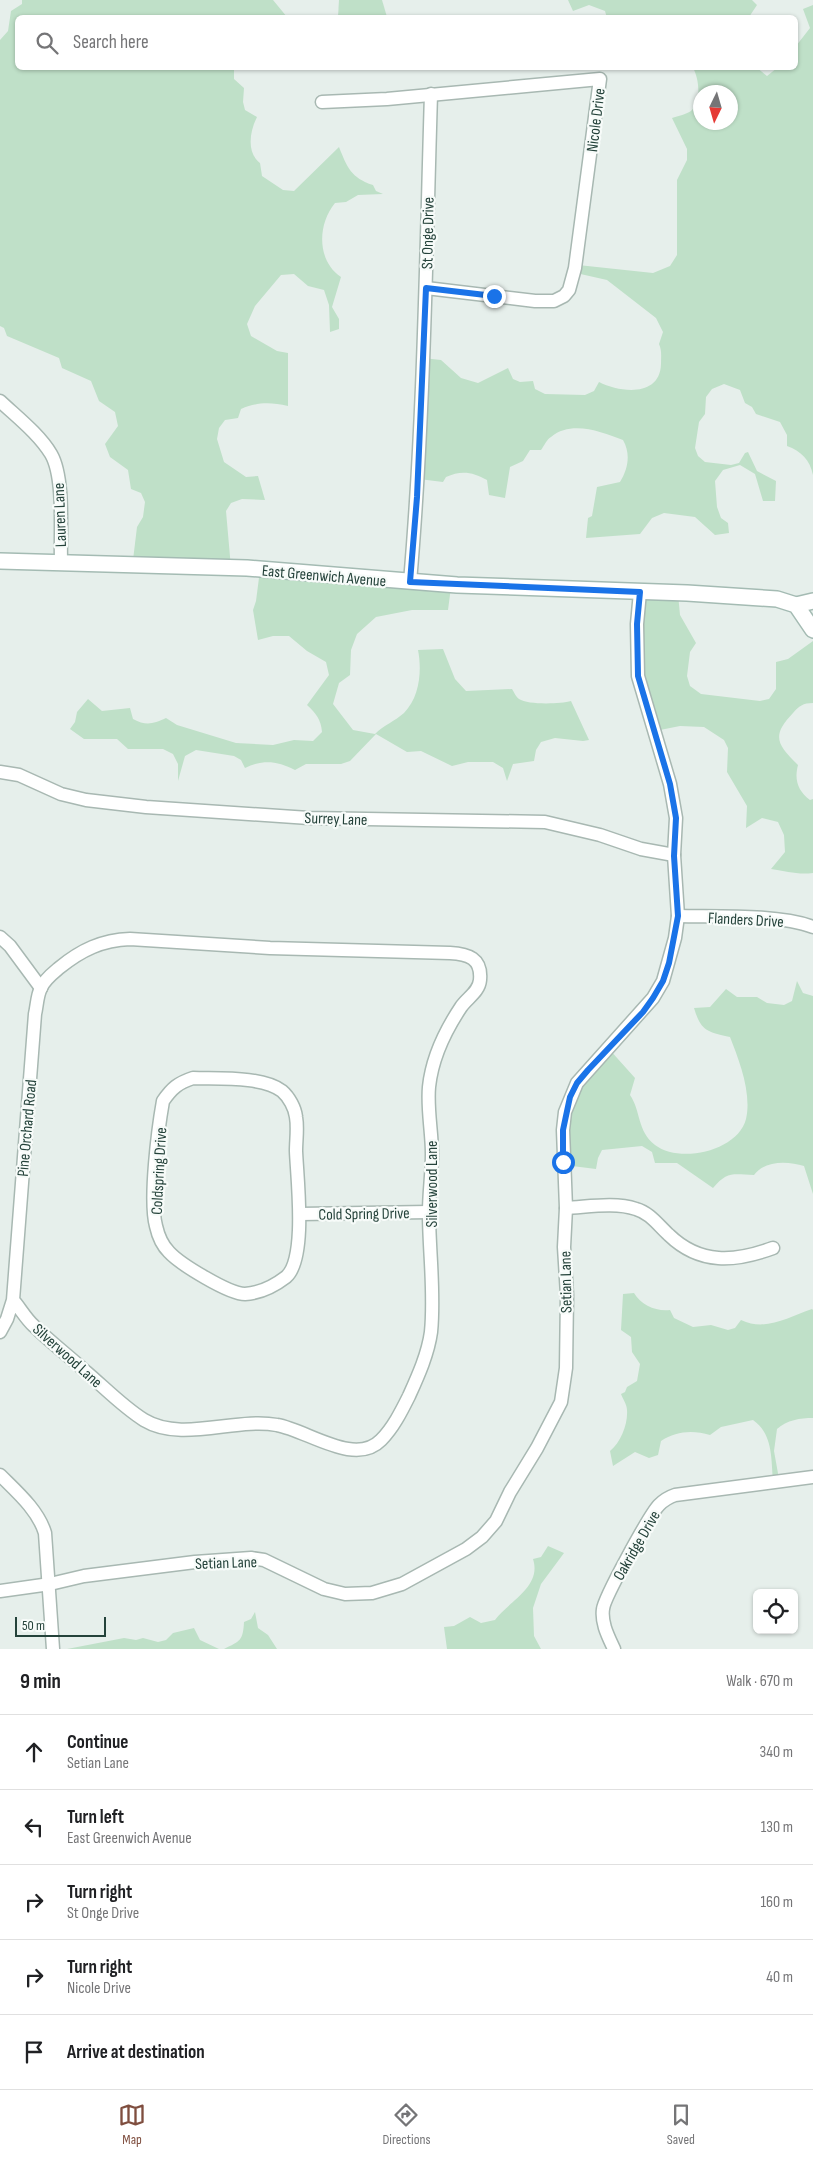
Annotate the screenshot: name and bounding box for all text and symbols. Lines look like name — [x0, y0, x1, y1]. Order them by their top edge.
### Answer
search box — [15, 15, 798, 70]
icon: search — [33, 29, 61, 57]
text: Search here — [73, 31, 149, 54]
north arrow — [693, 85, 738, 130]
street label: Nicole Drive — [583, 87, 610, 153]
street label: St Onge Drive — [418, 197, 439, 269]
route end — [483, 285, 506, 308]
street label: Lauren Lane — [50, 482, 71, 547]
street label: East Greenwich Avenue — [261, 562, 387, 591]
street label: Surrey Lane — [304, 809, 368, 830]
street label: Flanders Drive — [708, 909, 784, 932]
street label: Pine Orchard Road — [14, 1079, 41, 1177]
street label: Coldspring Drive — [148, 1127, 171, 1215]
street label: Silverwood Lane — [423, 1141, 442, 1227]
route start — [552, 1151, 575, 1174]
street label: Cold Spring Drive — [318, 1204, 410, 1225]
street label: Setian Lane — [556, 1251, 577, 1313]
street label: Silverwood Lane — [28, 1320, 106, 1392]
street label: Oakridge Drive — [610, 1507, 665, 1584]
street label: Setian Lane — [195, 1553, 257, 1574]
map controls — [753, 1589, 798, 1634]
button: locate — [753, 1589, 798, 1634]
scale bar — [15, 1614, 106, 1637]
text: 50 m — [22, 1617, 45, 1634]
text: 9 min — [20, 1669, 61, 1694]
text: Walk · 670 m — [726, 1672, 793, 1691]
text: Continue — [67, 1731, 128, 1754]
icon: ahead — [20, 1738, 48, 1766]
text: 340 m — [760, 1743, 793, 1762]
text: Setian Lane — [67, 1754, 129, 1773]
text: Turn left — [67, 1806, 124, 1829]
icon: left — [20, 1813, 48, 1841]
text: 130 m — [761, 1818, 793, 1837]
text: East Greenwich Avenue — [67, 1829, 192, 1848]
text: Turn right — [67, 1881, 132, 1904]
icon: right — [20, 1888, 48, 1916]
text: 160 m — [760, 1893, 793, 1912]
text: St Onge Drive — [67, 1904, 139, 1923]
text: Turn right — [67, 1956, 132, 1979]
icon: right — [20, 1963, 48, 1991]
text: 40 m — [766, 1968, 793, 1987]
text: Nicole Drive — [67, 1979, 131, 1998]
icon: arrive — [20, 2038, 48, 2066]
text: Arrive at destination — [67, 2041, 205, 2064]
tab: Map — [118, 2101, 146, 2148]
tab: Directions — [382, 2101, 431, 2148]
tab: Saved — [667, 2101, 695, 2148]

